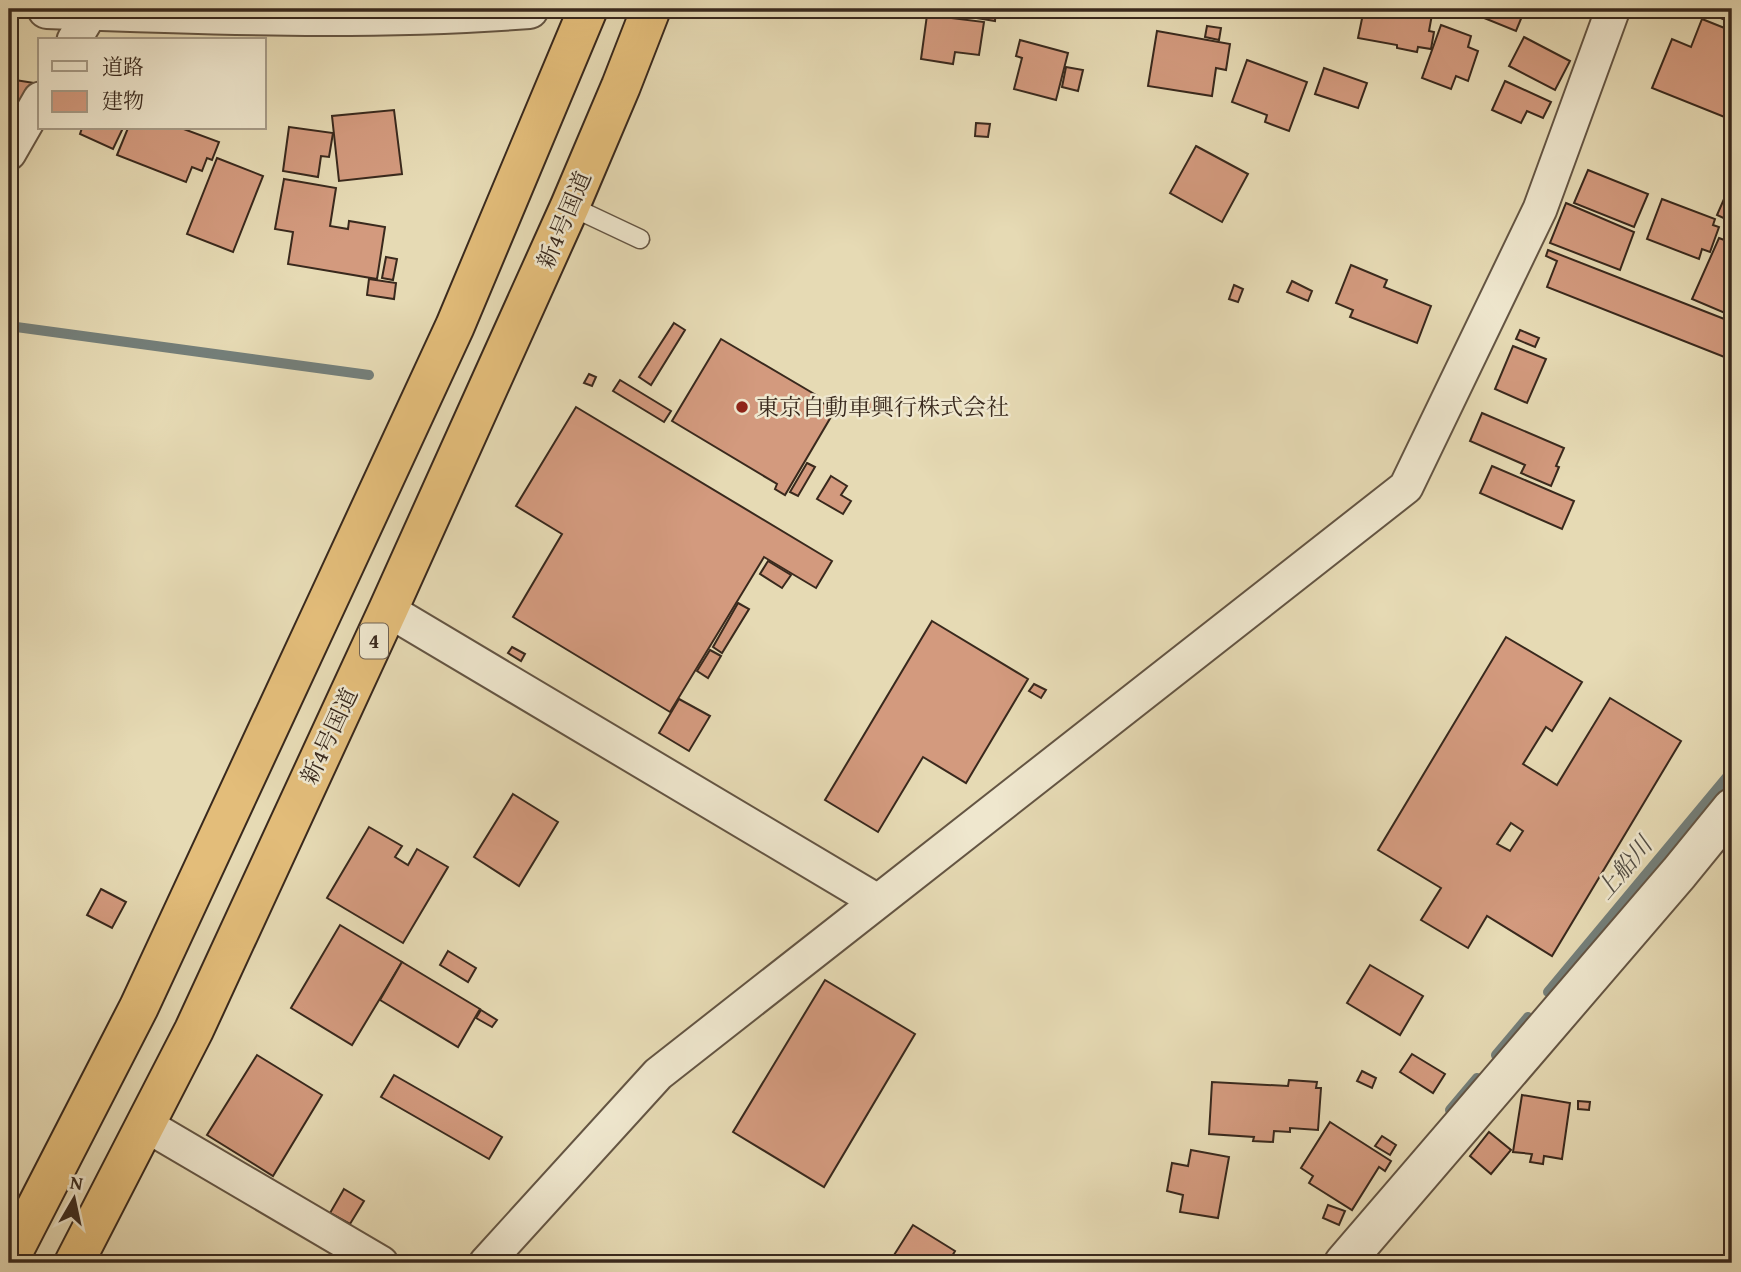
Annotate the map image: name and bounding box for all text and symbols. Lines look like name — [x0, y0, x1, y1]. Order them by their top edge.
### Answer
legend — [38, 38, 266, 130]
text: 道路 — [102, 51, 144, 82]
text: 建物 — [102, 85, 144, 116]
street label: 新4号国道 — [528, 166, 599, 274]
place label: 東京自動車興行株式会社 — [756, 390, 1009, 423]
marker: 東京自動車興行株式会社 — [734, 399, 750, 415]
road number: 4 — [360, 624, 388, 658]
street label: 新4号国道 — [292, 682, 365, 789]
water label: 上船川 — [1587, 827, 1662, 907]
north arrow — [38, 1164, 108, 1234]
text: N — [68, 1167, 85, 1197]

